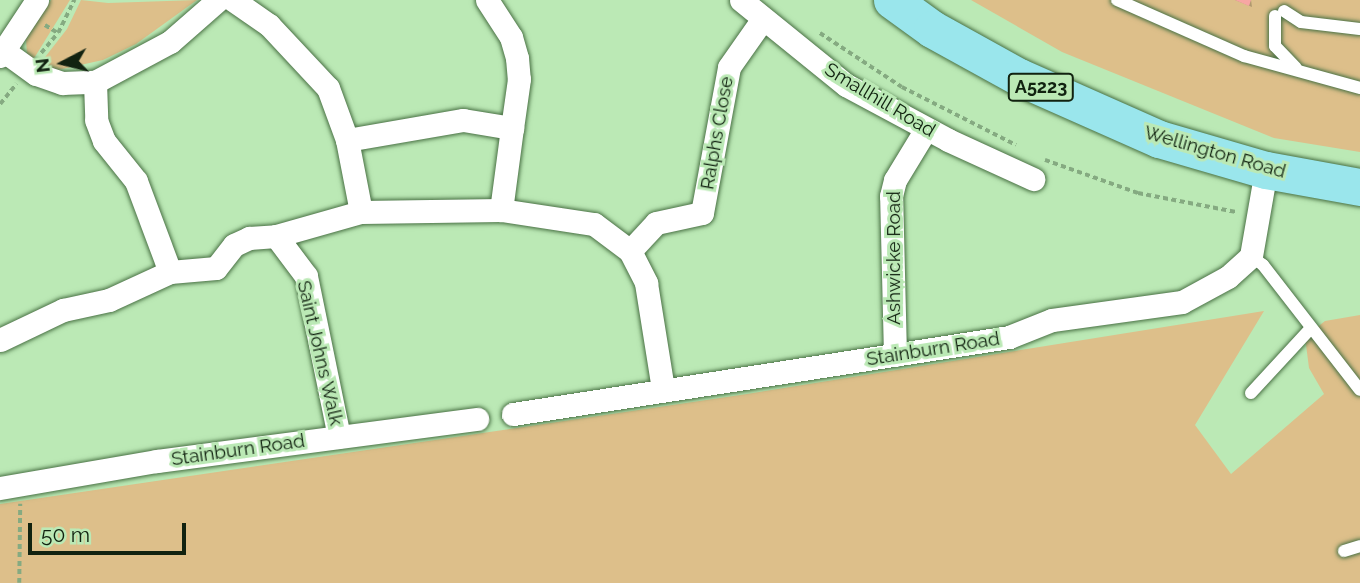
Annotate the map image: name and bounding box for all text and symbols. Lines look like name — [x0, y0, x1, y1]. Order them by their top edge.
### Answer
north arrow — [28, 28, 98, 98]
text: N — [30, 57, 54, 74]
street label: Smallhill Road — [820, 58, 940, 142]
road number: A5223 — [1008, 72, 1074, 102]
street label: Ralphs Close — [696, 75, 738, 191]
street label: Wellington Road — [1142, 121, 1288, 183]
street label: Ashwicke Road — [883, 191, 905, 325]
street label: Saint Johns Walk — [292, 278, 348, 428]
street label: Stainburn Road — [865, 327, 1001, 371]
street label: Stainburn Road — [170, 429, 306, 471]
scale bar — [32, 510, 189, 554]
text: 50 m — [41, 522, 90, 547]

